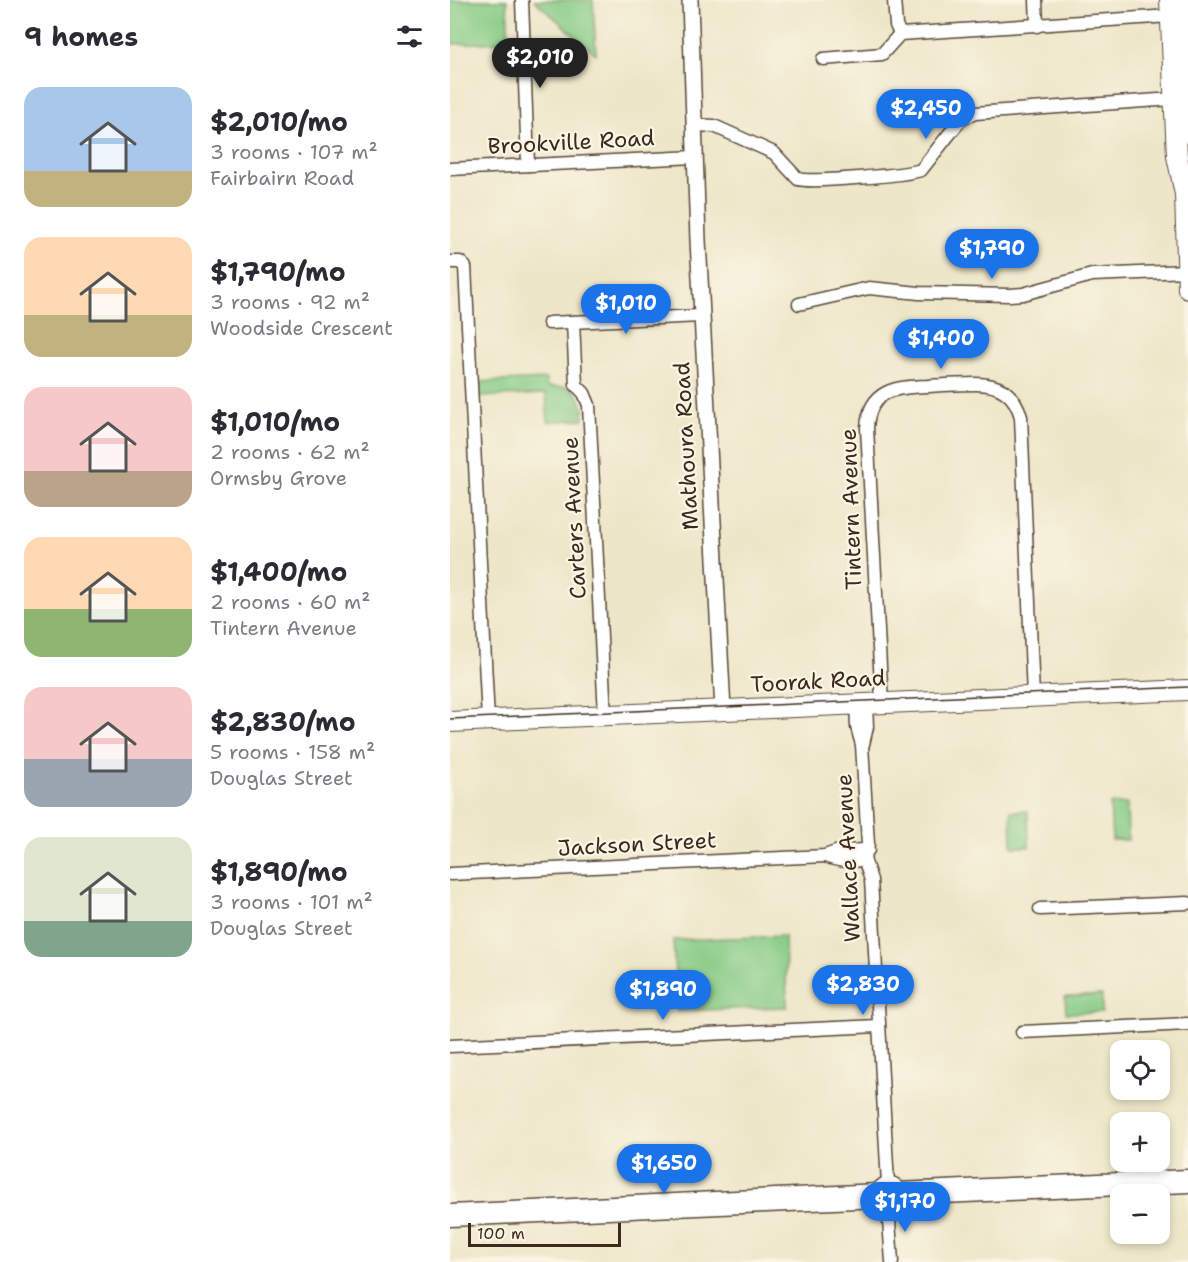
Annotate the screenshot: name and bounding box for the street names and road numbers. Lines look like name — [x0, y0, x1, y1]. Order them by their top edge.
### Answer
street label: Brookville Road — [487, 123, 655, 161]
street label: Mathoura Road — [667, 361, 705, 531]
street label: Tintern Avenue — [834, 428, 868, 590]
street label: Carters Avenue — [555, 436, 593, 600]
street label: Toorak Road — [750, 663, 886, 699]
street label: Wallace Avenue — [829, 773, 867, 943]
street label: Jackson Street — [557, 825, 717, 863]

